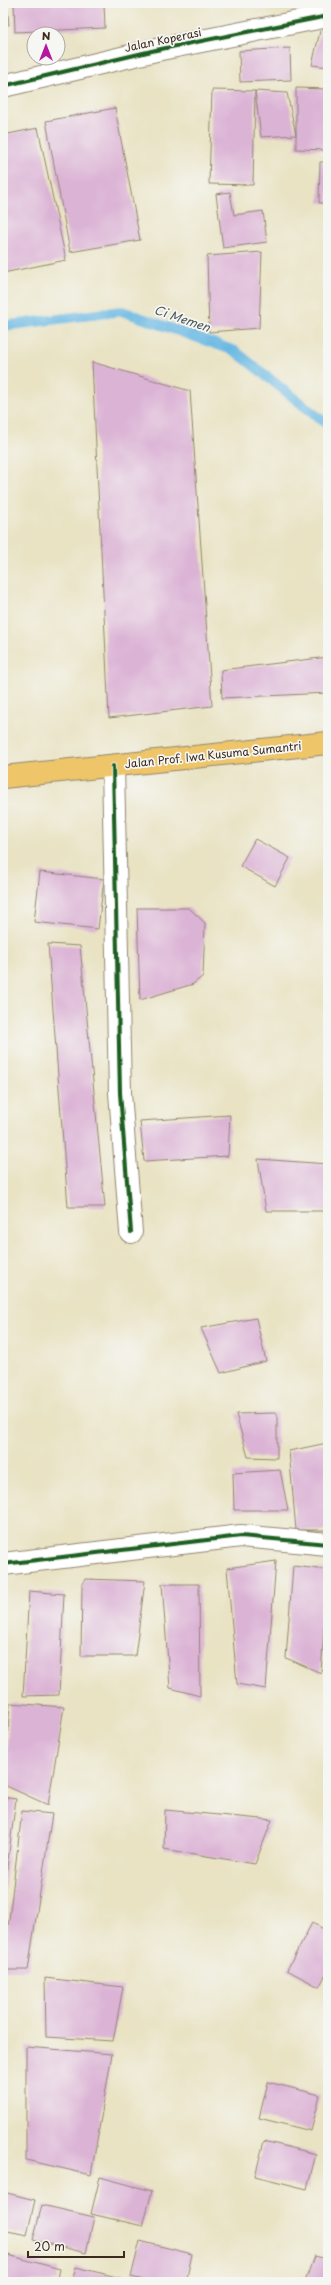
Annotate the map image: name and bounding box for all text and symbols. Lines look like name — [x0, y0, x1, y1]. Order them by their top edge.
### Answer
street label: Jalan Koperasi — [123, 23, 203, 56]
north arrow — [26, 26, 66, 66]
text: N — [42, 27, 51, 44]
water label: Ci Memen — [152, 300, 213, 336]
street label: Jalan Prof. Iwa Kusuma Sumantri — [124, 737, 302, 772]
scale bar — [28, 2233, 124, 2259]
text: 20 m — [34, 2237, 65, 2255]

